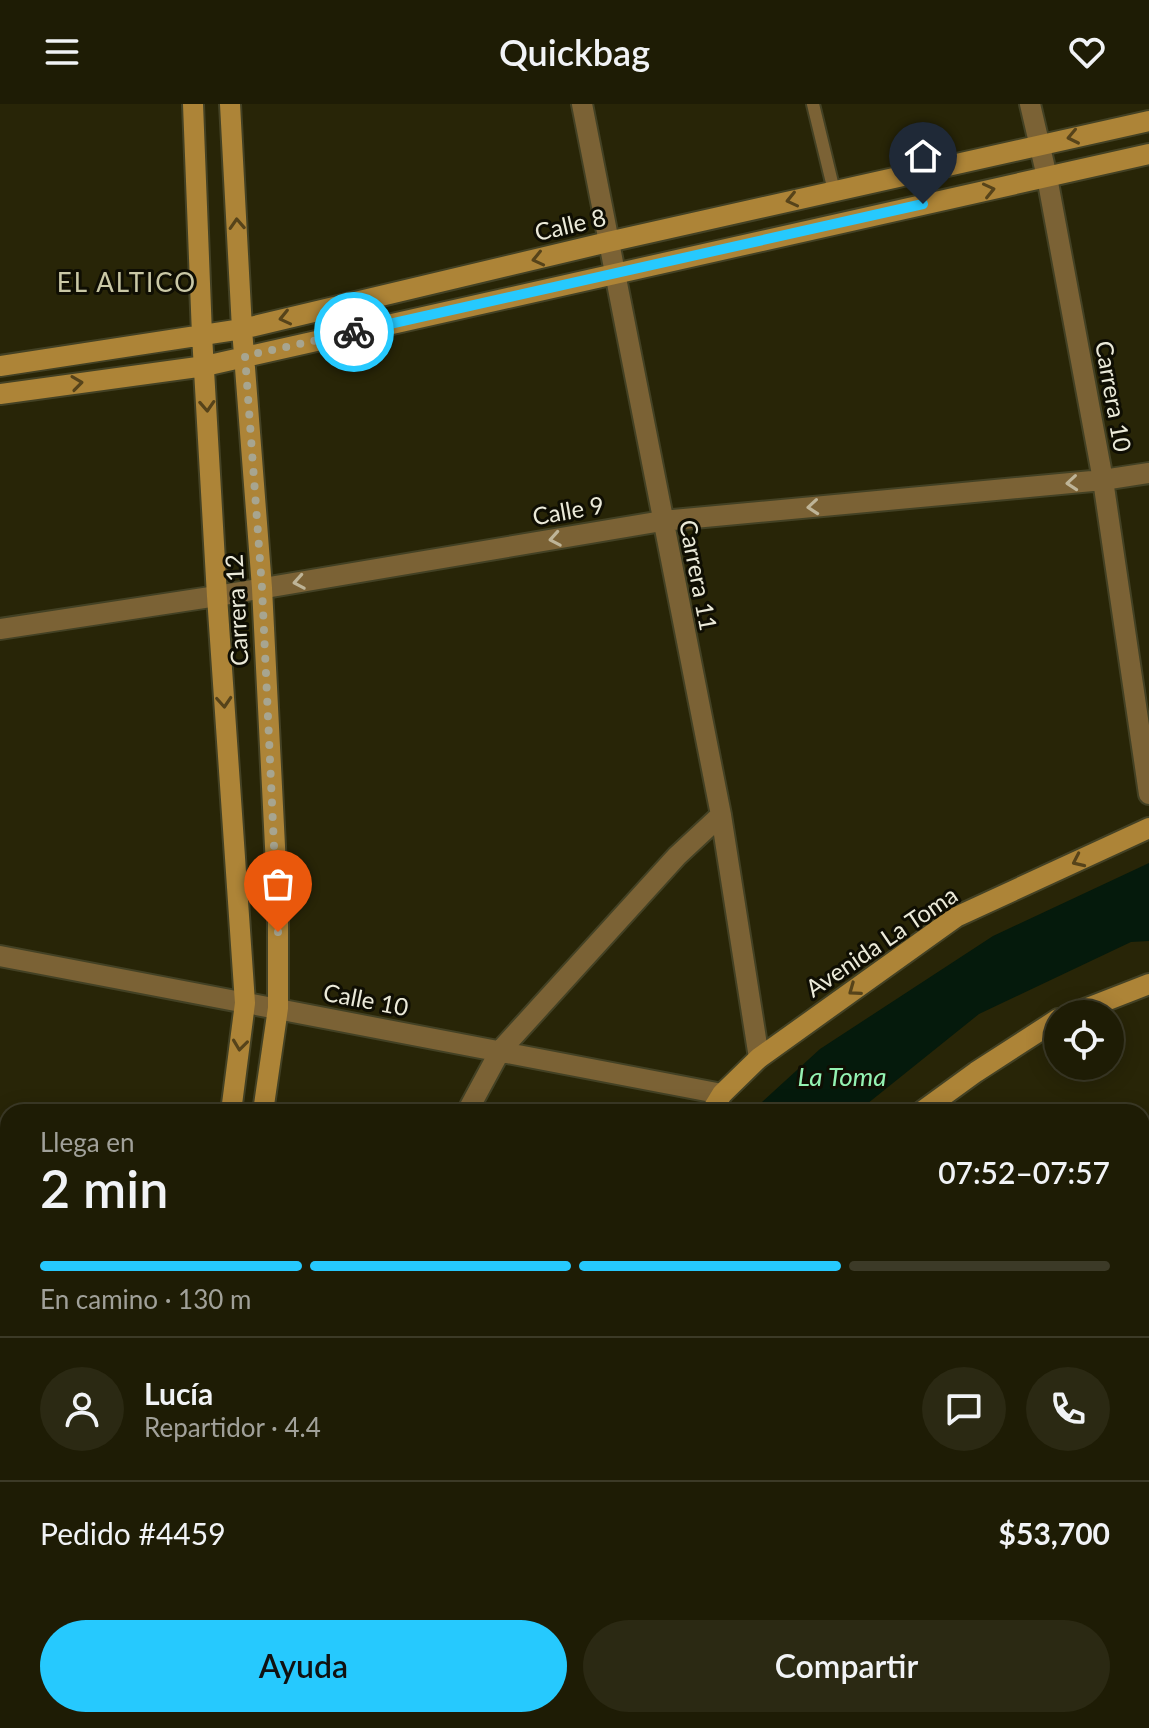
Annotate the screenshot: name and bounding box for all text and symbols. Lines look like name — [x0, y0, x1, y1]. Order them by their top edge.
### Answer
icon: menu — [40, 30, 84, 74]
text: Quickbag — [499, 30, 650, 74]
icon: heart — [1065, 30, 1109, 74]
pin — [889, 122, 957, 204]
one-way arrow — [1066, 128, 1079, 145]
icon: home — [901, 134, 945, 178]
one-way arrow — [981, 182, 995, 199]
one-way arrow — [785, 191, 799, 208]
street label: Calle 8 — [532, 202, 608, 246]
one-way arrow — [228, 217, 245, 230]
one-way arrow — [532, 249, 546, 266]
district label: EL ALTICO — [57, 266, 197, 298]
courier — [314, 292, 394, 372]
one-way arrow — [279, 309, 293, 326]
icon: bike — [332, 310, 376, 354]
street label: Carrera 10 — [1090, 338, 1138, 454]
one-way arrow — [70, 375, 84, 392]
one-way arrow — [198, 400, 215, 413]
one-way arrow — [1065, 474, 1078, 491]
street label: Calle 9 — [530, 489, 606, 531]
one-way arrow — [806, 498, 819, 515]
street label: Carrera 11 — [674, 517, 724, 633]
one-way arrow — [548, 529, 562, 546]
street label: Carrera 12 — [219, 553, 253, 667]
one-way arrow — [292, 573, 305, 590]
one-way arrow — [215, 696, 232, 709]
pin — [244, 850, 312, 932]
one-way arrow — [1072, 851, 1086, 867]
icon: bag — [256, 862, 300, 906]
street label: Avenida La Toma — [800, 880, 962, 1002]
street label: Calle 10 — [321, 977, 411, 1021]
one-way arrow — [848, 980, 862, 995]
map controls — [1044, 1000, 1124, 1080]
button: locate — [1044, 1000, 1124, 1080]
one-way arrow — [232, 1038, 249, 1052]
water label: La Toma — [797, 1060, 887, 1092]
text: Llega en — [40, 1126, 135, 1158]
text: 07:52–07:57 — [938, 1154, 1110, 1190]
text: 2 min — [40, 1157, 168, 1219]
text: En camino · 130 m — [40, 1283, 251, 1315]
button: person — [40, 1367, 124, 1451]
button: chat — [922, 1367, 1006, 1451]
button: phone — [1026, 1367, 1110, 1451]
text: Lucía — [144, 1375, 213, 1411]
text: Repartidor · 4.4 — [144, 1411, 321, 1443]
text: Pedido #4459 — [40, 1515, 226, 1551]
text: $53,700 — [999, 1515, 1110, 1551]
button: Ayuda — [40, 1620, 567, 1712]
button: Compartir — [583, 1620, 1110, 1712]

